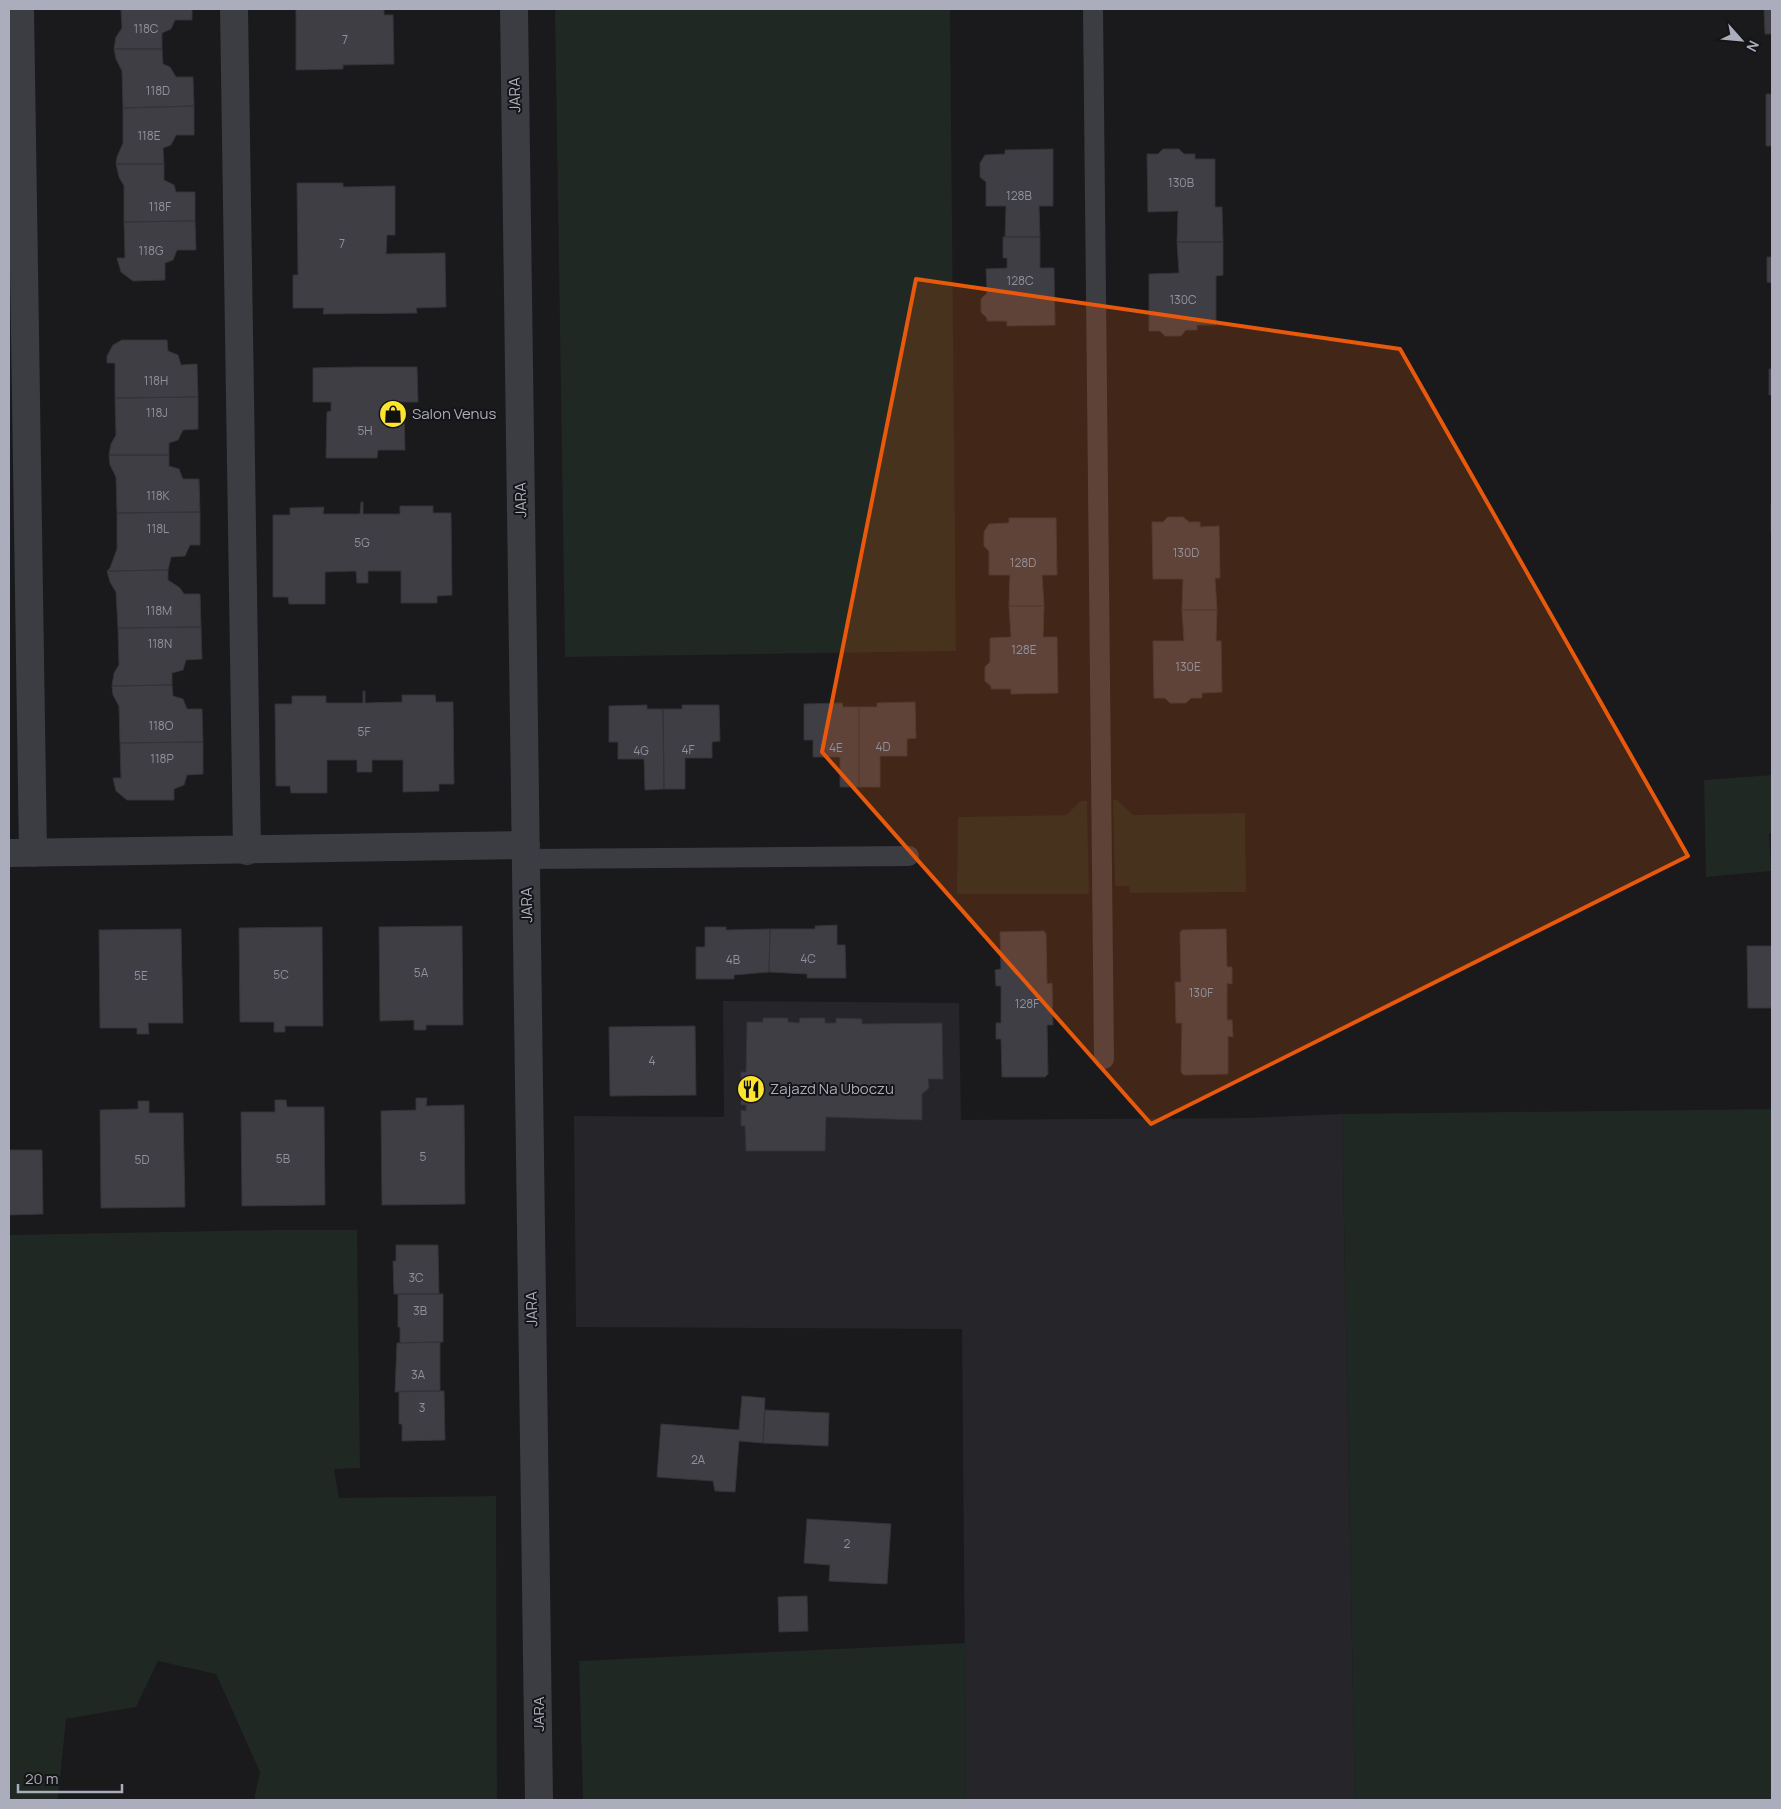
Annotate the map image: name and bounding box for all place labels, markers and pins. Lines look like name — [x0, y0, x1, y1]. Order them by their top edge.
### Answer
shop icon: Salon Venus — [378, 399, 408, 429]
place label: Salon Venus — [412, 403, 496, 424]
restaurant icon: Zajazd Na Uboczu — [736, 1074, 766, 1104]
place label: Zajazd Na Uboczu — [770, 1078, 894, 1099]

